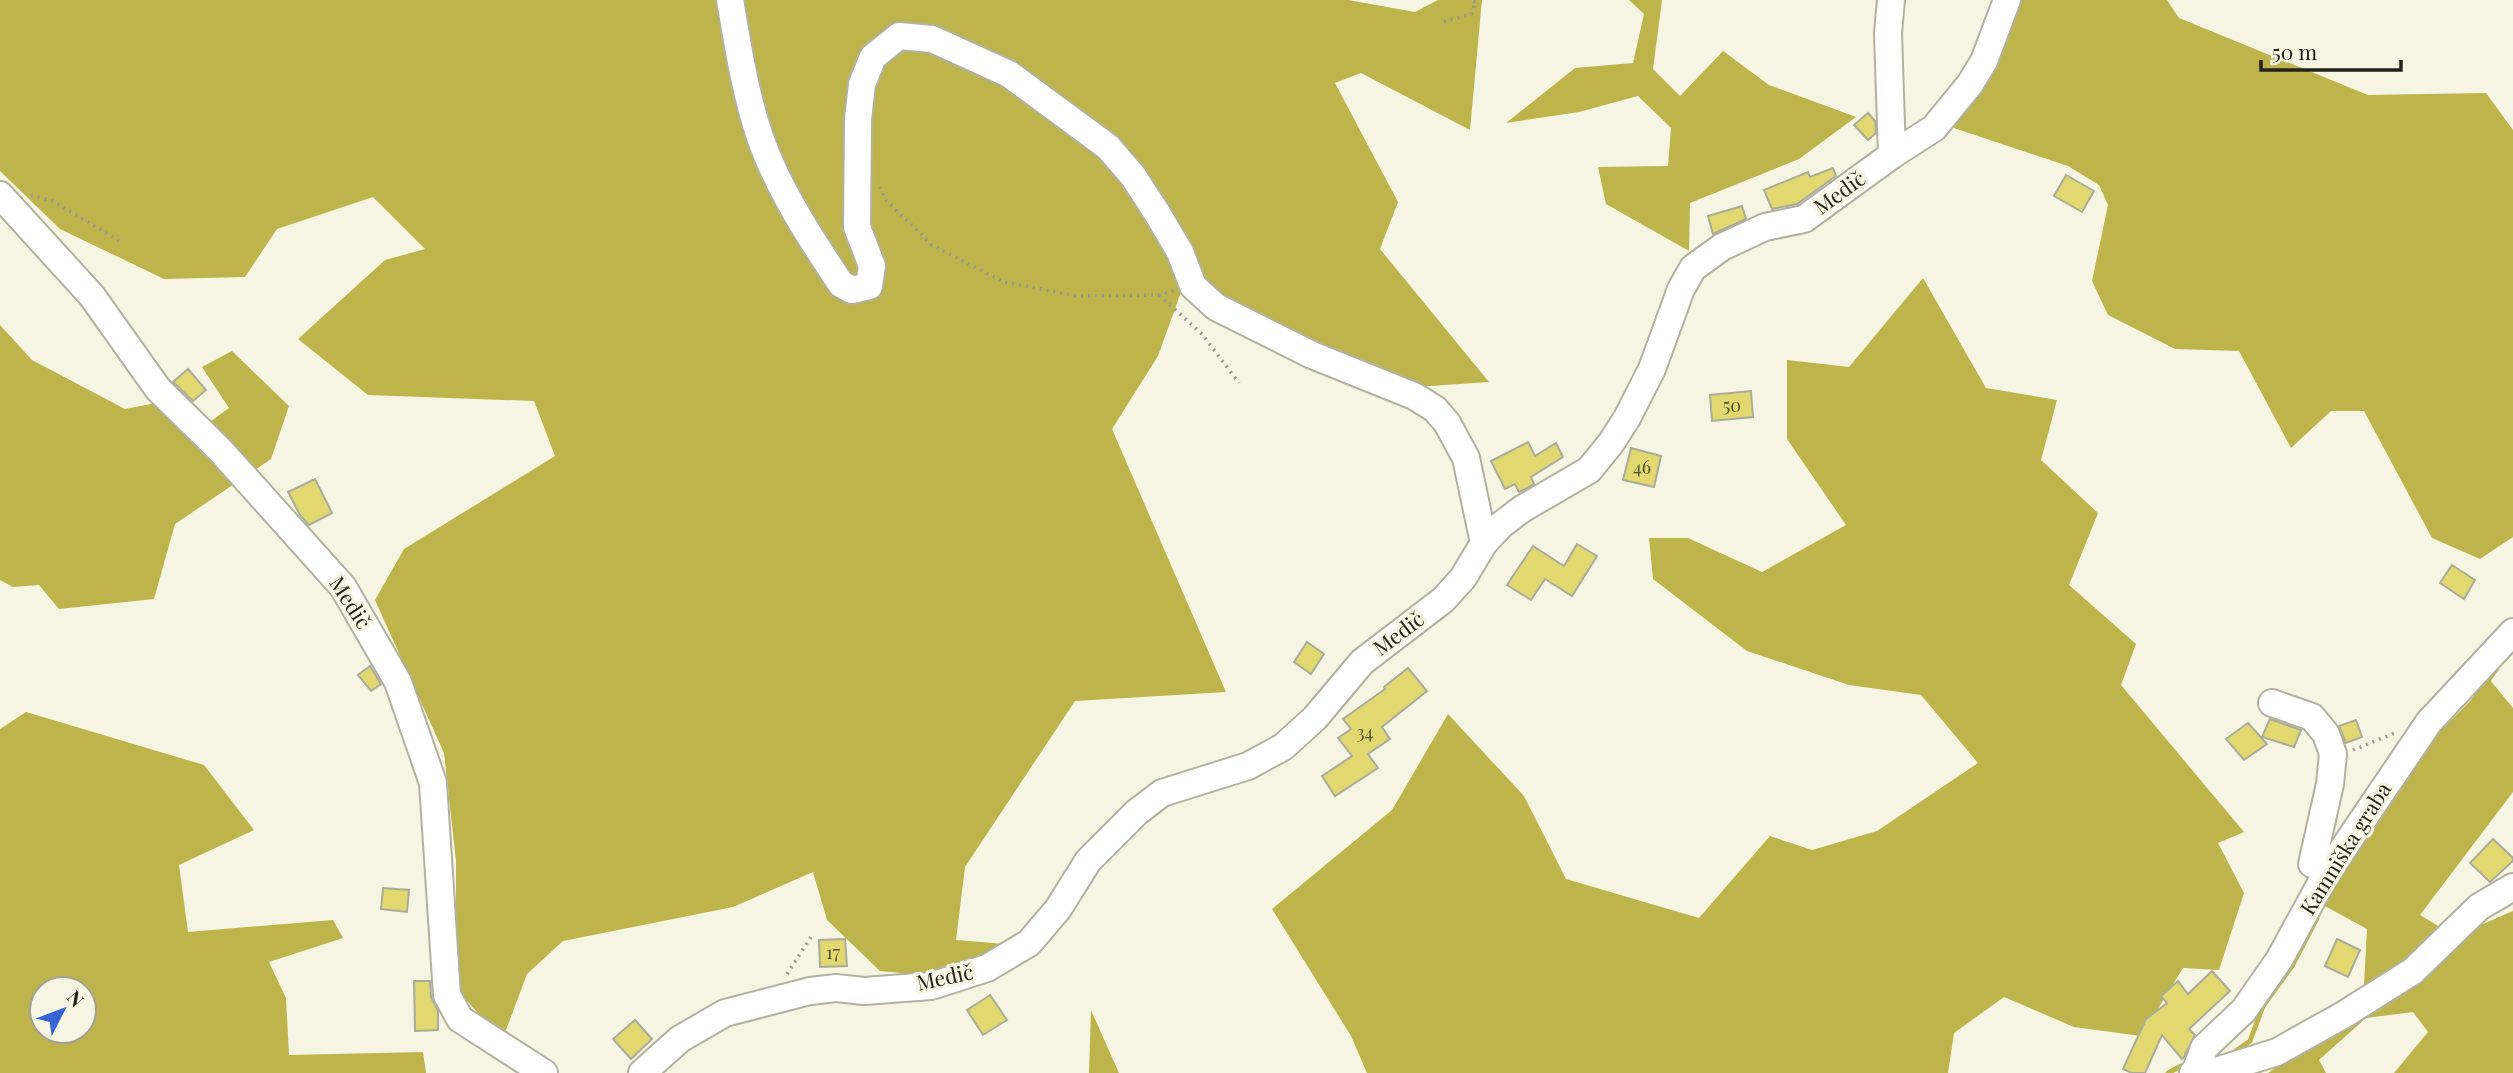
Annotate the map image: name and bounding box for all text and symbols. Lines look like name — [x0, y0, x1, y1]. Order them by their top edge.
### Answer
scale bar — [2261, 28, 2401, 72]
text: 50 m — [2272, 37, 2318, 65]
street label: Medič — [1807, 163, 1870, 219]
house number: 50 — [1723, 393, 1741, 417]
house number: 46 — [1633, 455, 1651, 479]
street label: Medič — [324, 570, 379, 633]
street label: Medič — [1367, 604, 1429, 661]
house number: 34 — [1356, 720, 1374, 744]
street label: Kamniška graba — [2292, 776, 2396, 919]
house number: 17 — [826, 940, 841, 964]
street label: Medič — [914, 956, 975, 996]
north arrow — [28, 975, 98, 1045]
text: N — [62, 984, 91, 1012]

